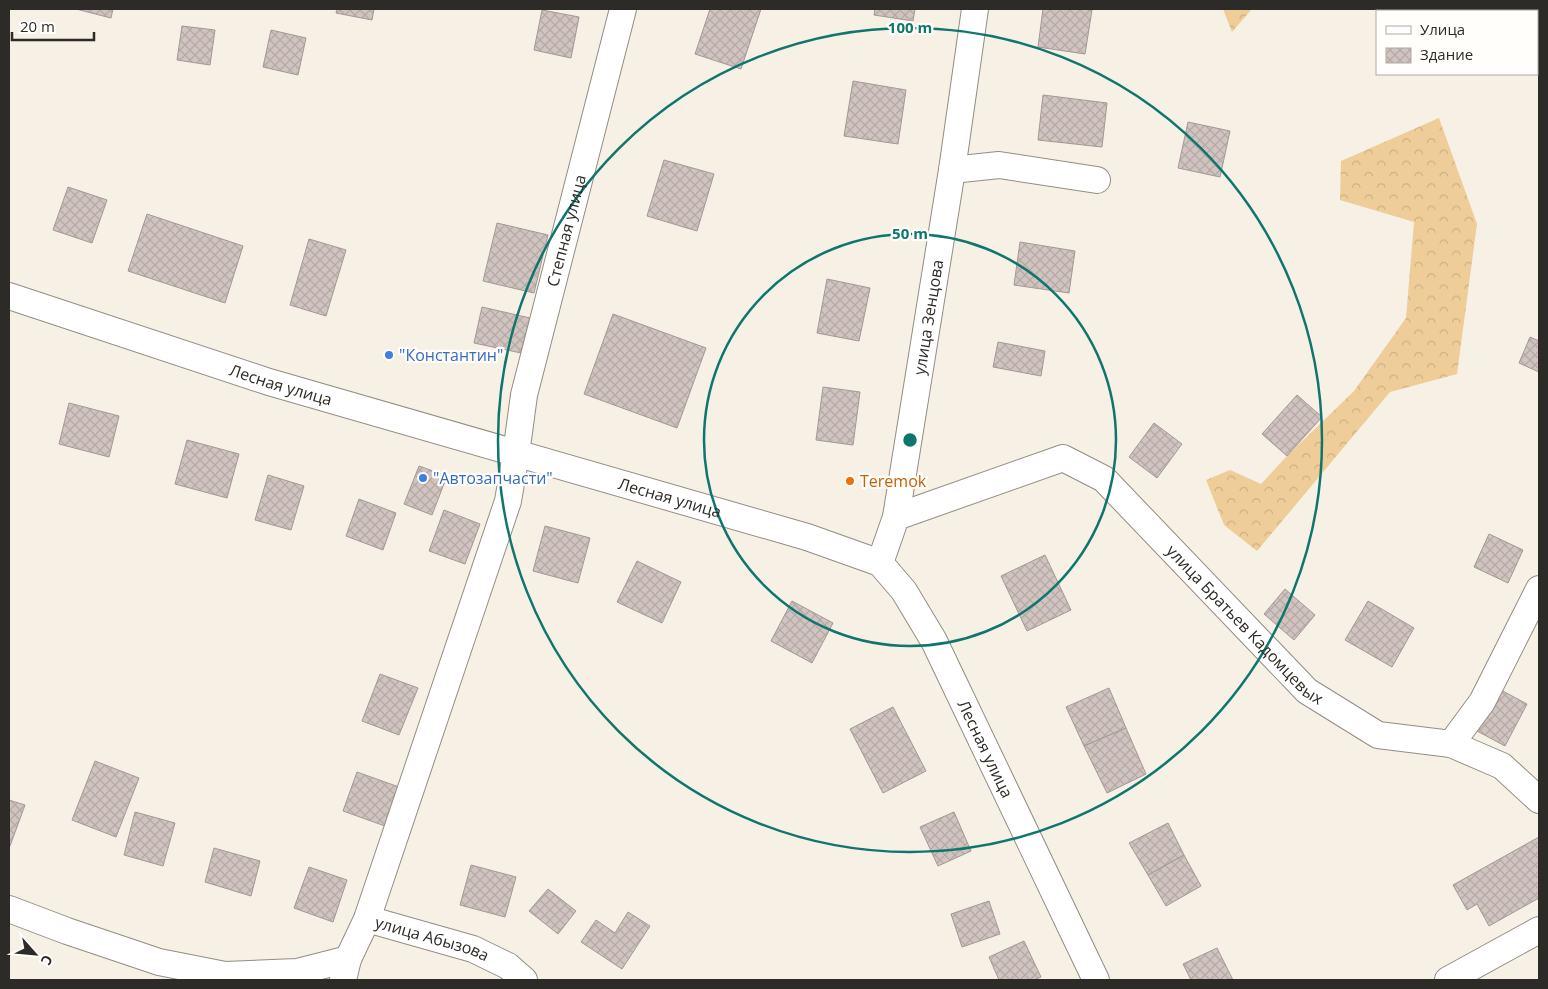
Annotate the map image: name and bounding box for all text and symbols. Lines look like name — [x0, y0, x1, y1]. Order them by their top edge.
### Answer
scale bar — [12, 10, 95, 42]
legend — [1376, 10, 1538, 75]
text: 20 m — [20, 16, 55, 36]
text: 100 m — [888, 17, 932, 37]
text: Улица — [1420, 19, 1465, 39]
text: Здание — [1420, 44, 1473, 64]
street label: Степная улица — [541, 172, 591, 289]
text: 50 m — [892, 223, 928, 243]
street label: улица Зенцова — [908, 258, 948, 377]
place label: "Константин" — [399, 344, 503, 366]
marker: "Константин" — [383, 349, 395, 361]
street label: Лесная улица — [227, 359, 335, 411]
centre of rings — [901, 431, 919, 449]
place label: "Автозапчасти" — [433, 467, 553, 489]
place label: Teremok — [860, 470, 927, 492]
marker: "Автозапчасти" — [417, 472, 429, 484]
street label: Лесная улица — [616, 472, 724, 523]
marker: Teremok — [844, 475, 856, 487]
street label: улица Братьев Кадомцевых — [1162, 540, 1328, 710]
street label: Лесная улица — [953, 696, 1018, 802]
street label: улица Абызова — [373, 911, 493, 966]
north arrow — [10, 929, 60, 979]
text: С — [37, 952, 58, 968]

